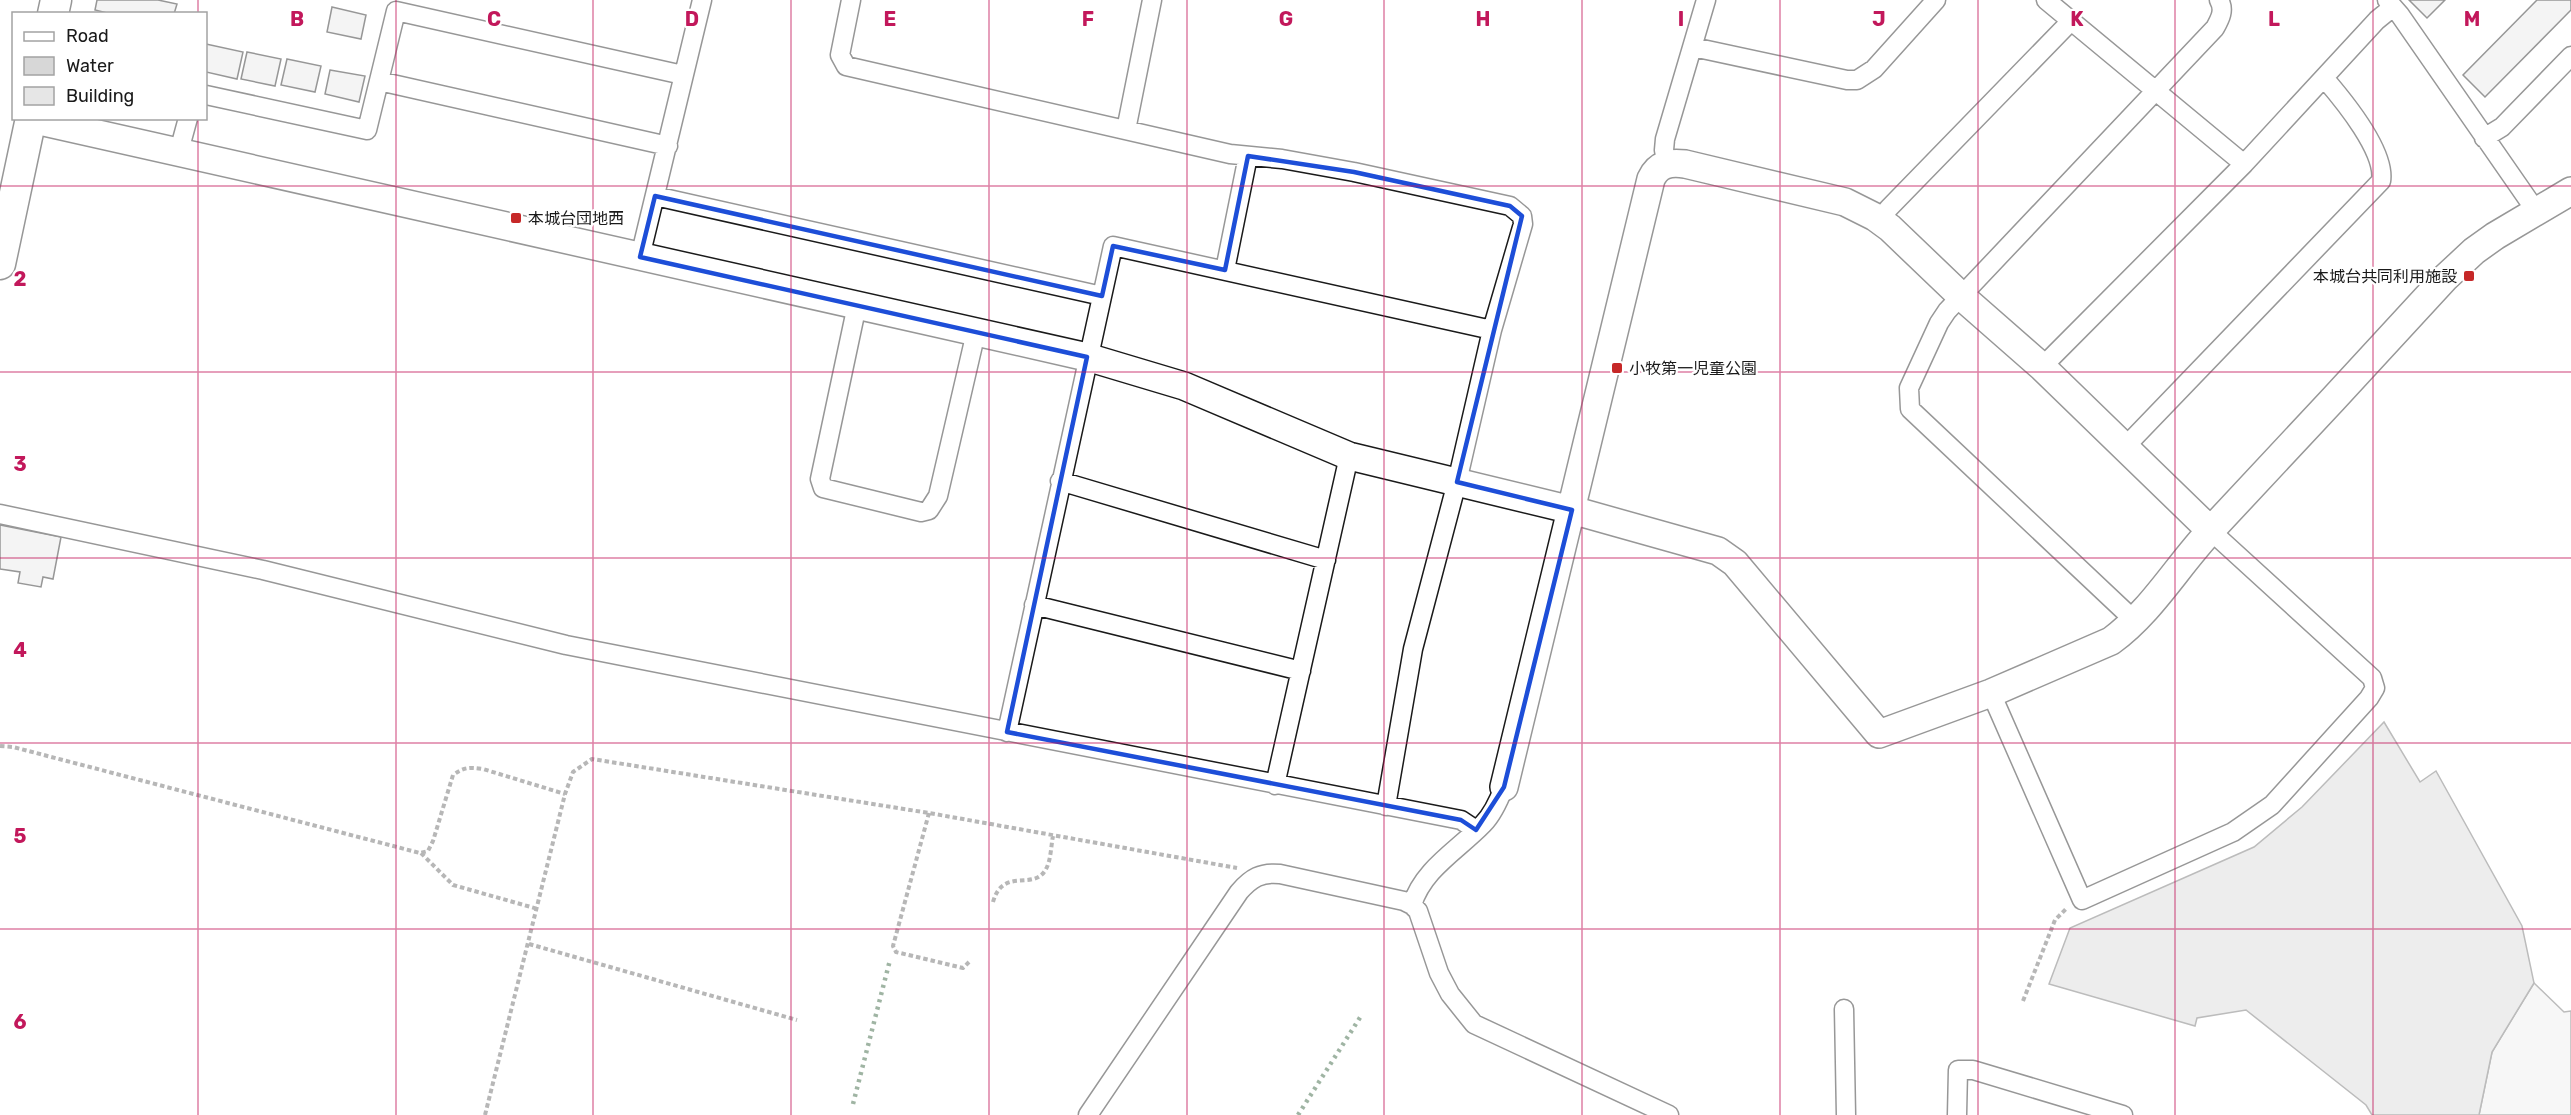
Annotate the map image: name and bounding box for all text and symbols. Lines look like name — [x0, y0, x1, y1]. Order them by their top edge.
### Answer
text: B — [290, 7, 304, 31]
text: C — [487, 7, 501, 31]
text: D — [685, 7, 699, 31]
text: E — [884, 7, 896, 31]
text: F — [1082, 7, 1094, 31]
text: G — [1279, 7, 1293, 31]
text: H — [1476, 7, 1490, 31]
text: I — [1678, 7, 1684, 31]
text: J — [1872, 7, 1886, 31]
text: K — [2070, 7, 2084, 31]
text: L — [2268, 7, 2280, 31]
text: M — [2464, 7, 2480, 31]
legend — [12, 12, 207, 120]
text: Road — [66, 25, 109, 47]
text: Water — [66, 55, 114, 77]
text: Building — [66, 85, 134, 107]
place label: 本城台団地西 — [528, 209, 624, 228]
marker: 本城台団地西 — [509, 211, 523, 225]
text: 2 — [14, 267, 27, 291]
place label: 本城台共同利用施設 — [2313, 267, 2457, 286]
marker: 本城台共同利用施設 — [2462, 269, 2476, 283]
place label: 小牧第一児童公園 — [1629, 359, 1757, 378]
marker: 小牧第一児童公園 — [1610, 361, 1624, 375]
text: 3 — [13, 452, 27, 476]
text: 4 — [13, 638, 27, 662]
text: 5 — [14, 824, 27, 848]
text: 6 — [13, 1010, 27, 1034]

